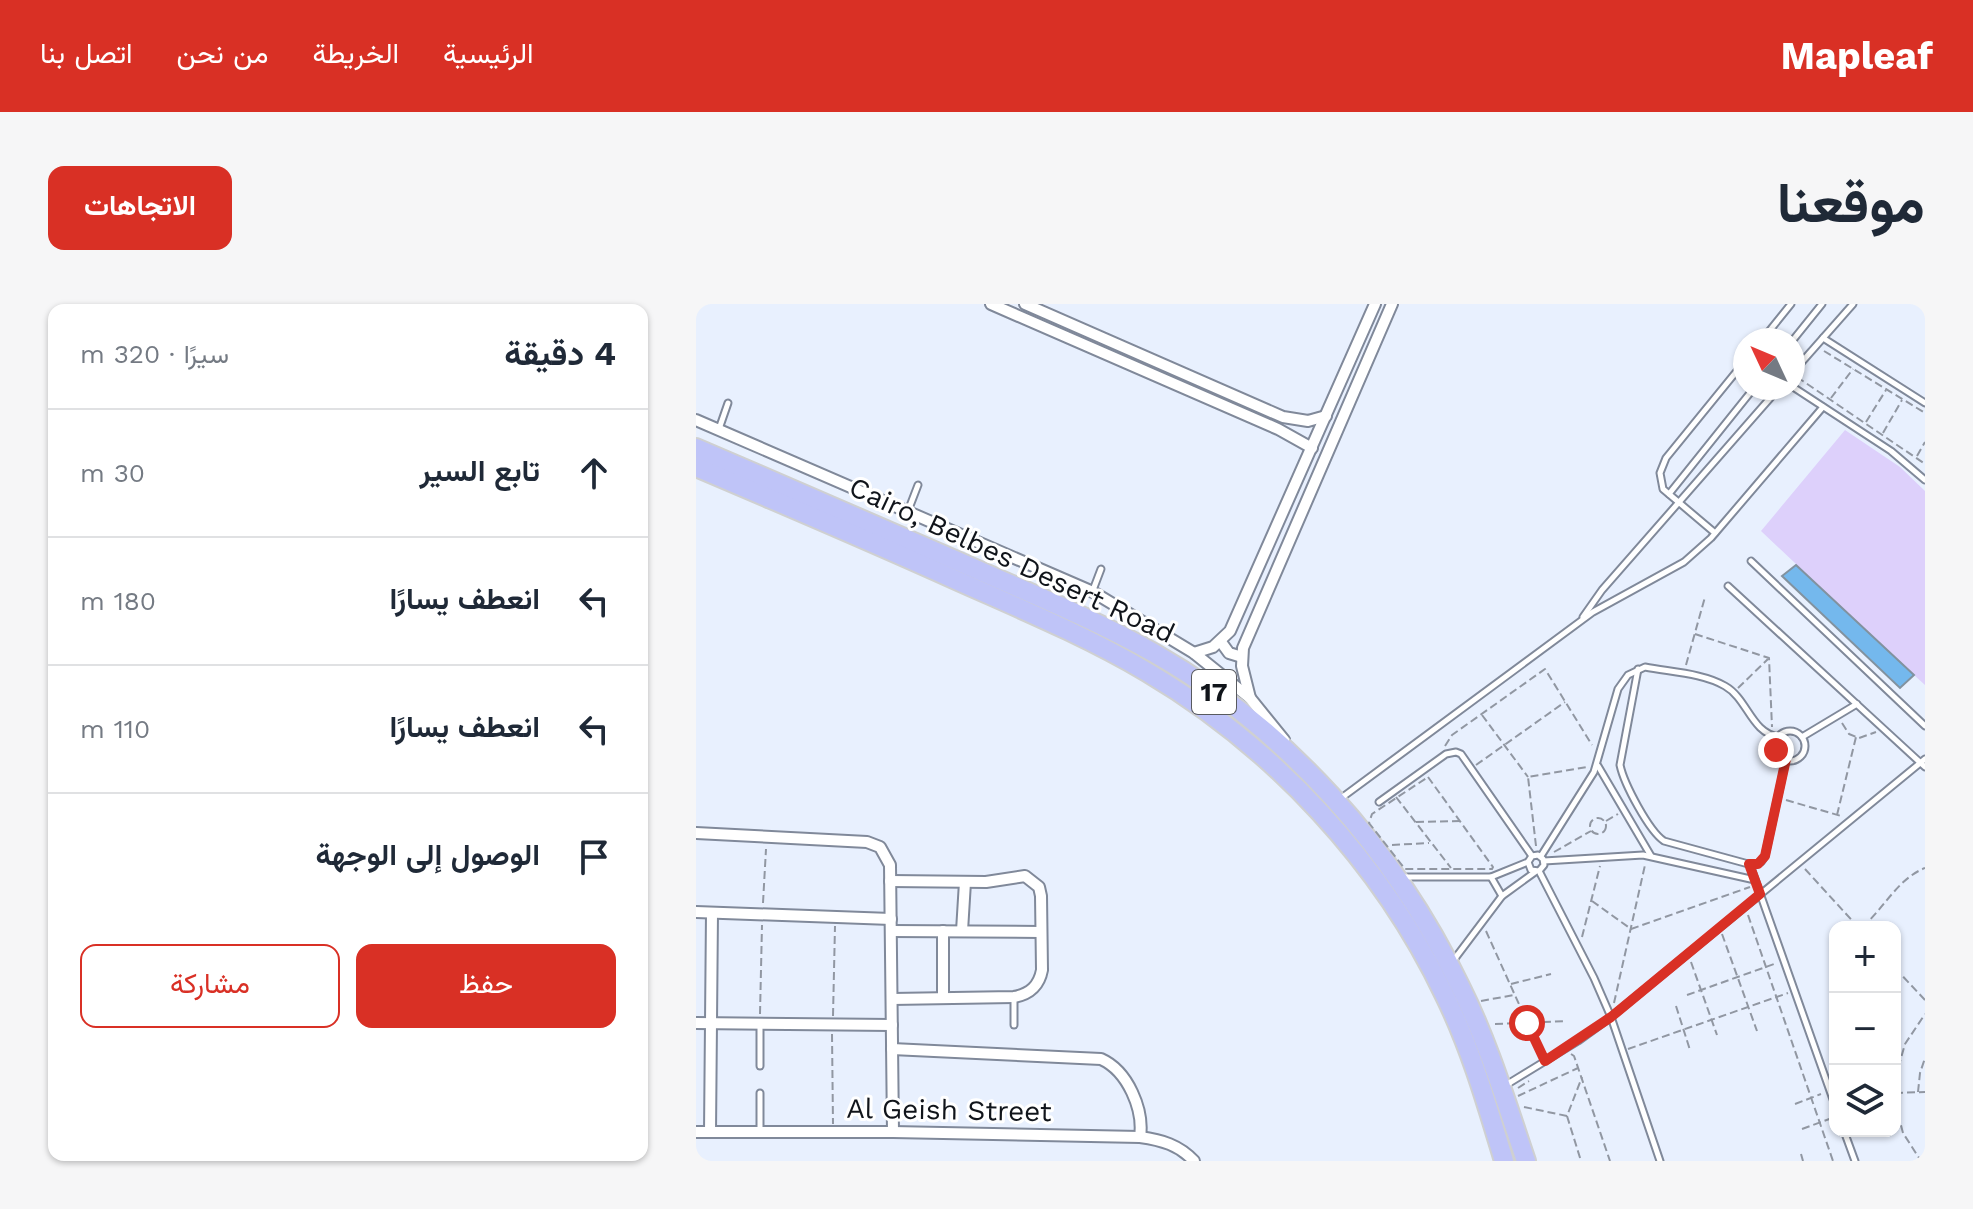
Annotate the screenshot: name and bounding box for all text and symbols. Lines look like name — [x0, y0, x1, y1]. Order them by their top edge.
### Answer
text: Mapleaf — [1781, 34, 1933, 78]
text: اتصل بنا — [40, 37, 132, 70]
text: من نحن — [176, 37, 268, 70]
text: الخريطة — [312, 37, 399, 70]
text: الرئيسية — [443, 37, 534, 70]
button: الاتجاهات — [48, 166, 232, 250]
text: موقعنا — [1777, 170, 1925, 236]
north arrow — [1733, 328, 1805, 400]
text: 4 دقيقة — [504, 333, 616, 373]
text: سيرًا · 320 m — [80, 339, 229, 369]
icon: ahead — [572, 451, 616, 495]
text: تابع السير — [420, 453, 540, 488]
text: 30 m — [80, 458, 145, 488]
street label: Cairo, Belbes Desert Road — [844, 470, 1180, 650]
icon: left — [572, 579, 616, 623]
text: انعطف يسارًا — [389, 581, 540, 616]
text: 180 m — [80, 586, 156, 616]
road number: 17 — [1192, 670, 1236, 714]
icon: left — [572, 707, 616, 751]
text: انعطف يسارًا — [389, 709, 540, 744]
text: 110 m — [80, 714, 150, 744]
route end — [1758, 732, 1794, 768]
icon: arrive — [572, 835, 616, 879]
text: الوصول إلى الوجهة — [315, 837, 540, 872]
map controls — [1829, 921, 1901, 1137]
button: + — [1829, 921, 1901, 993]
button: مشاركة — [80, 944, 340, 1028]
button: حفظ — [356, 944, 616, 1028]
button: − — [1829, 993, 1901, 1065]
route start — [1509, 1005, 1545, 1041]
button: layers — [1829, 1065, 1901, 1137]
street label: Al Geish Street — [846, 1092, 1052, 1128]

